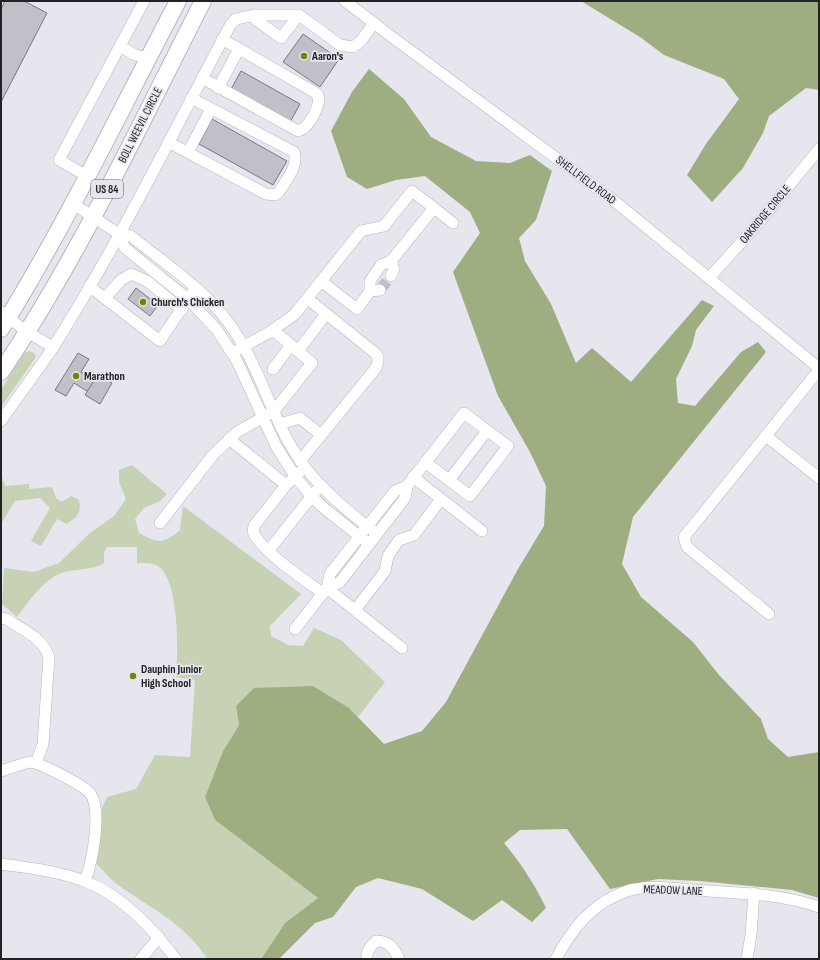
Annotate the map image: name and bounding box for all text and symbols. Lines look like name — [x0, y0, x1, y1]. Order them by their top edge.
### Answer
place label: Aaron's — [311, 49, 344, 64]
marker: Aaron's — [299, 51, 309, 61]
street label: BOLL WEEVIL CIRCLE — [115, 85, 166, 166]
street label: SHELLFIELD ROAD — [553, 153, 619, 208]
road number: US 84 — [91, 180, 123, 198]
street label: OAKRIDGE CIRCLE — [736, 182, 794, 247]
place label: Church's Chicken — [151, 295, 224, 310]
marker: Church's Chicken — [138, 297, 148, 307]
place label: Marathon — [84, 369, 125, 384]
marker: Marathon — [71, 371, 81, 381]
place label: Dauphin Junior High School — [141, 662, 202, 691]
marker: Dauphin Junior High School — [128, 671, 138, 681]
street label: MEADOW LANE — [643, 882, 703, 899]

